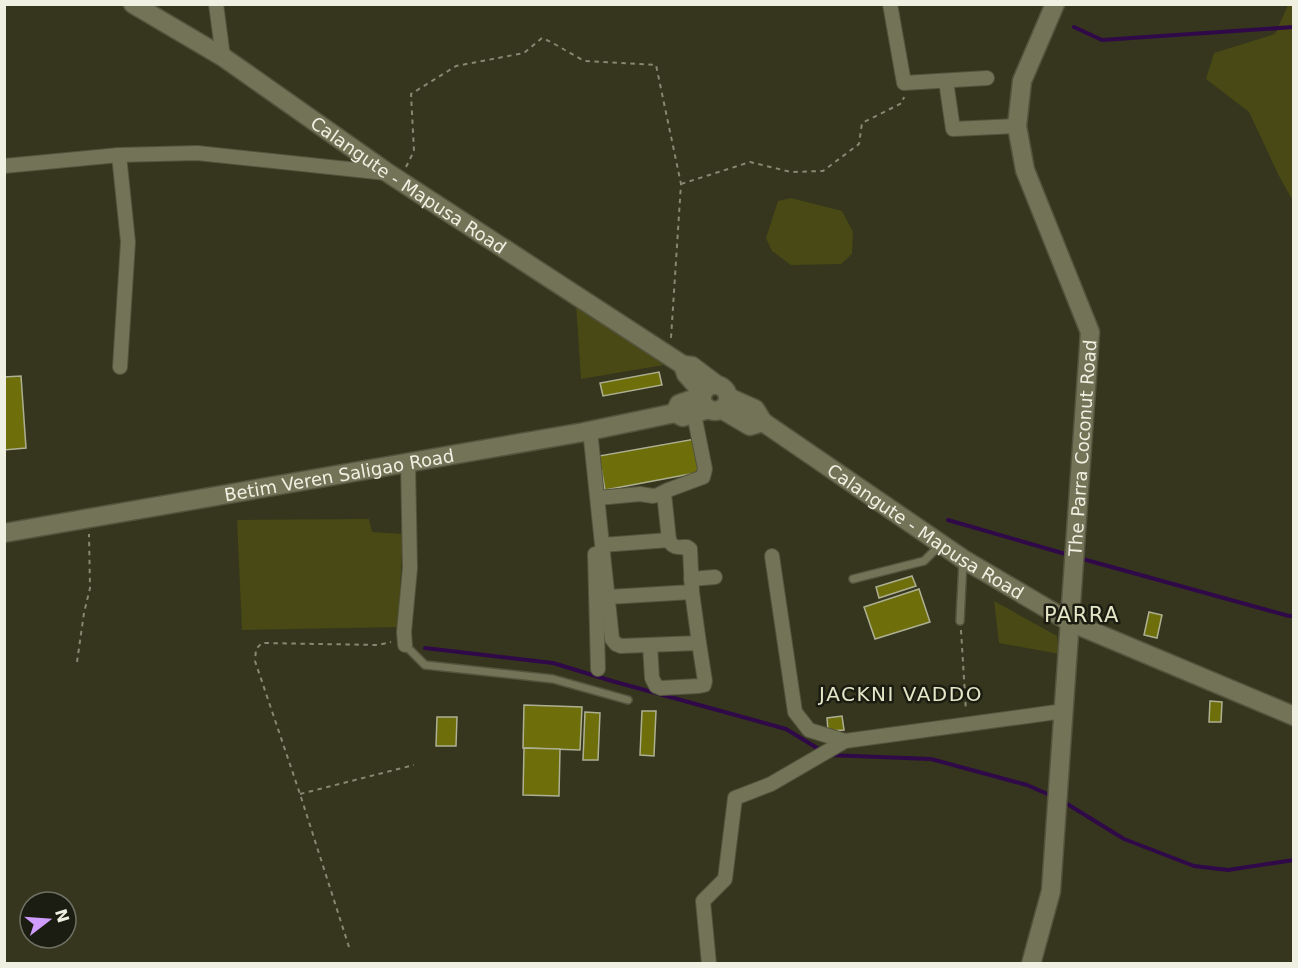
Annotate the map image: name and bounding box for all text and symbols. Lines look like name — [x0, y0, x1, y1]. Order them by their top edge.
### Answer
street label: Calangute - Mapusa Road — [307, 112, 510, 258]
street label: The Parra Coconut Road — [1064, 339, 1100, 558]
street label: Betim Veren Saligao Road — [222, 444, 456, 505]
street label: Calangute - Mapusa Road — [824, 459, 1028, 603]
district label: PARRA — [1044, 603, 1120, 627]
district label: JACKNI VADDO — [817, 682, 983, 706]
north arrow — [18, 890, 78, 950]
text: N — [51, 907, 73, 925]

